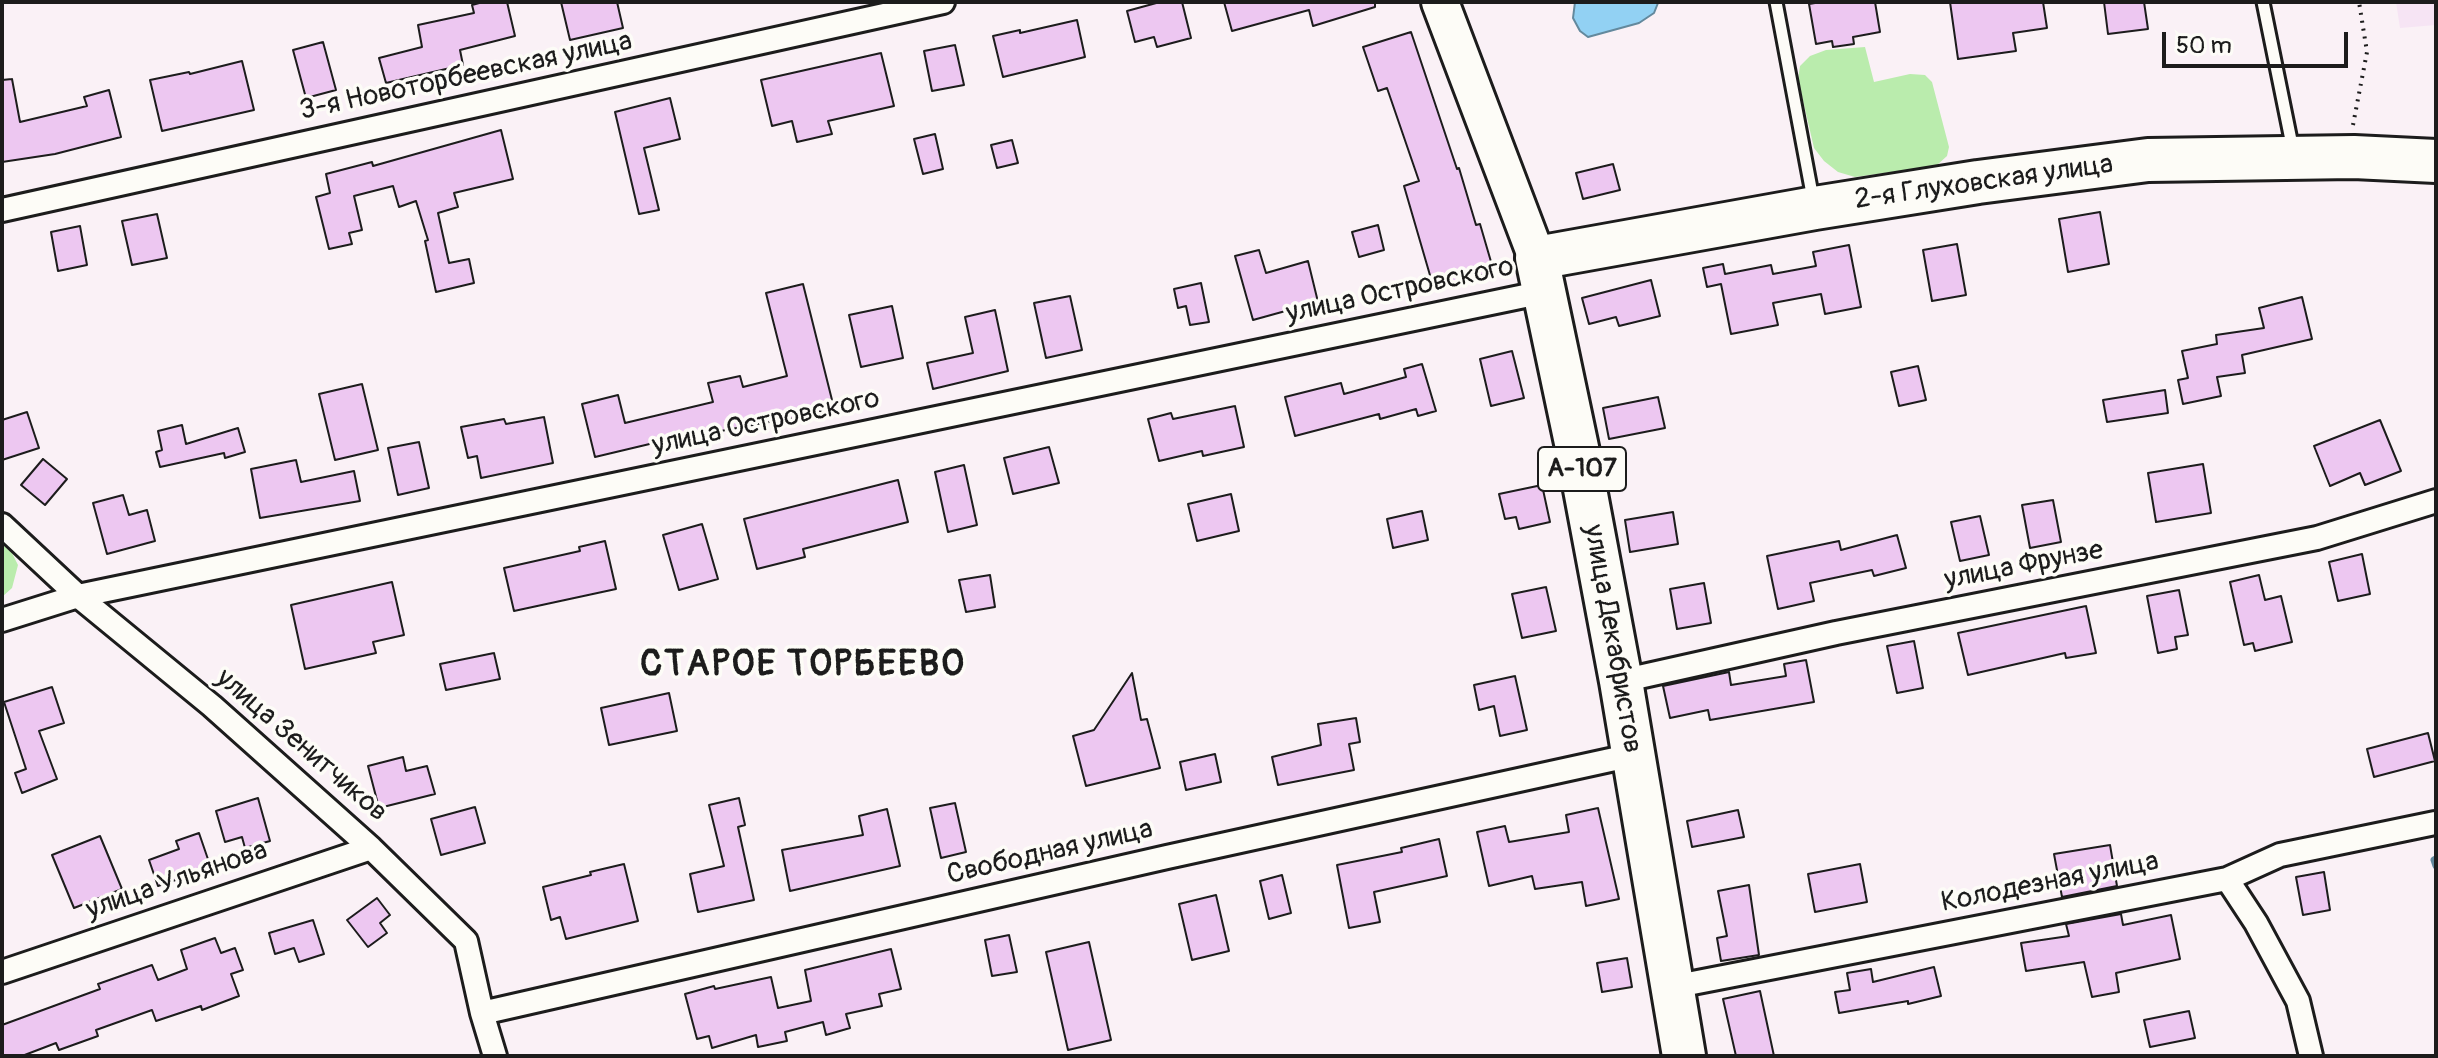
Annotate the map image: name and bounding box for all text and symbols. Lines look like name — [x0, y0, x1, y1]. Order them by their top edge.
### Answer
scale bar — [2166, 16, 2352, 66]
street label: 3-я Новоторбеевская улица — [297, 25, 635, 129]
text: 50 m — [2176, 31, 2232, 60]
street label: 2-я Глуховская улица — [1853, 148, 2115, 218]
street label: улица Островского — [1283, 250, 1517, 332]
street label: улица Островского — [649, 382, 883, 464]
road number: А-107 — [1538, 447, 1626, 491]
street label: улица Декабристов — [1575, 522, 1649, 756]
street label: улица Фрунзе — [1942, 534, 2106, 598]
district label: СТАРОЕ ТОРБЕЕВО — [640, 644, 966, 688]
street label: улица Зенитчиков — [208, 662, 394, 830]
street label: Свободная улица — [944, 813, 1156, 893]
street label: улица Ульянова — [82, 834, 272, 928]
street label: Колодезная улица — [1938, 845, 2162, 921]

